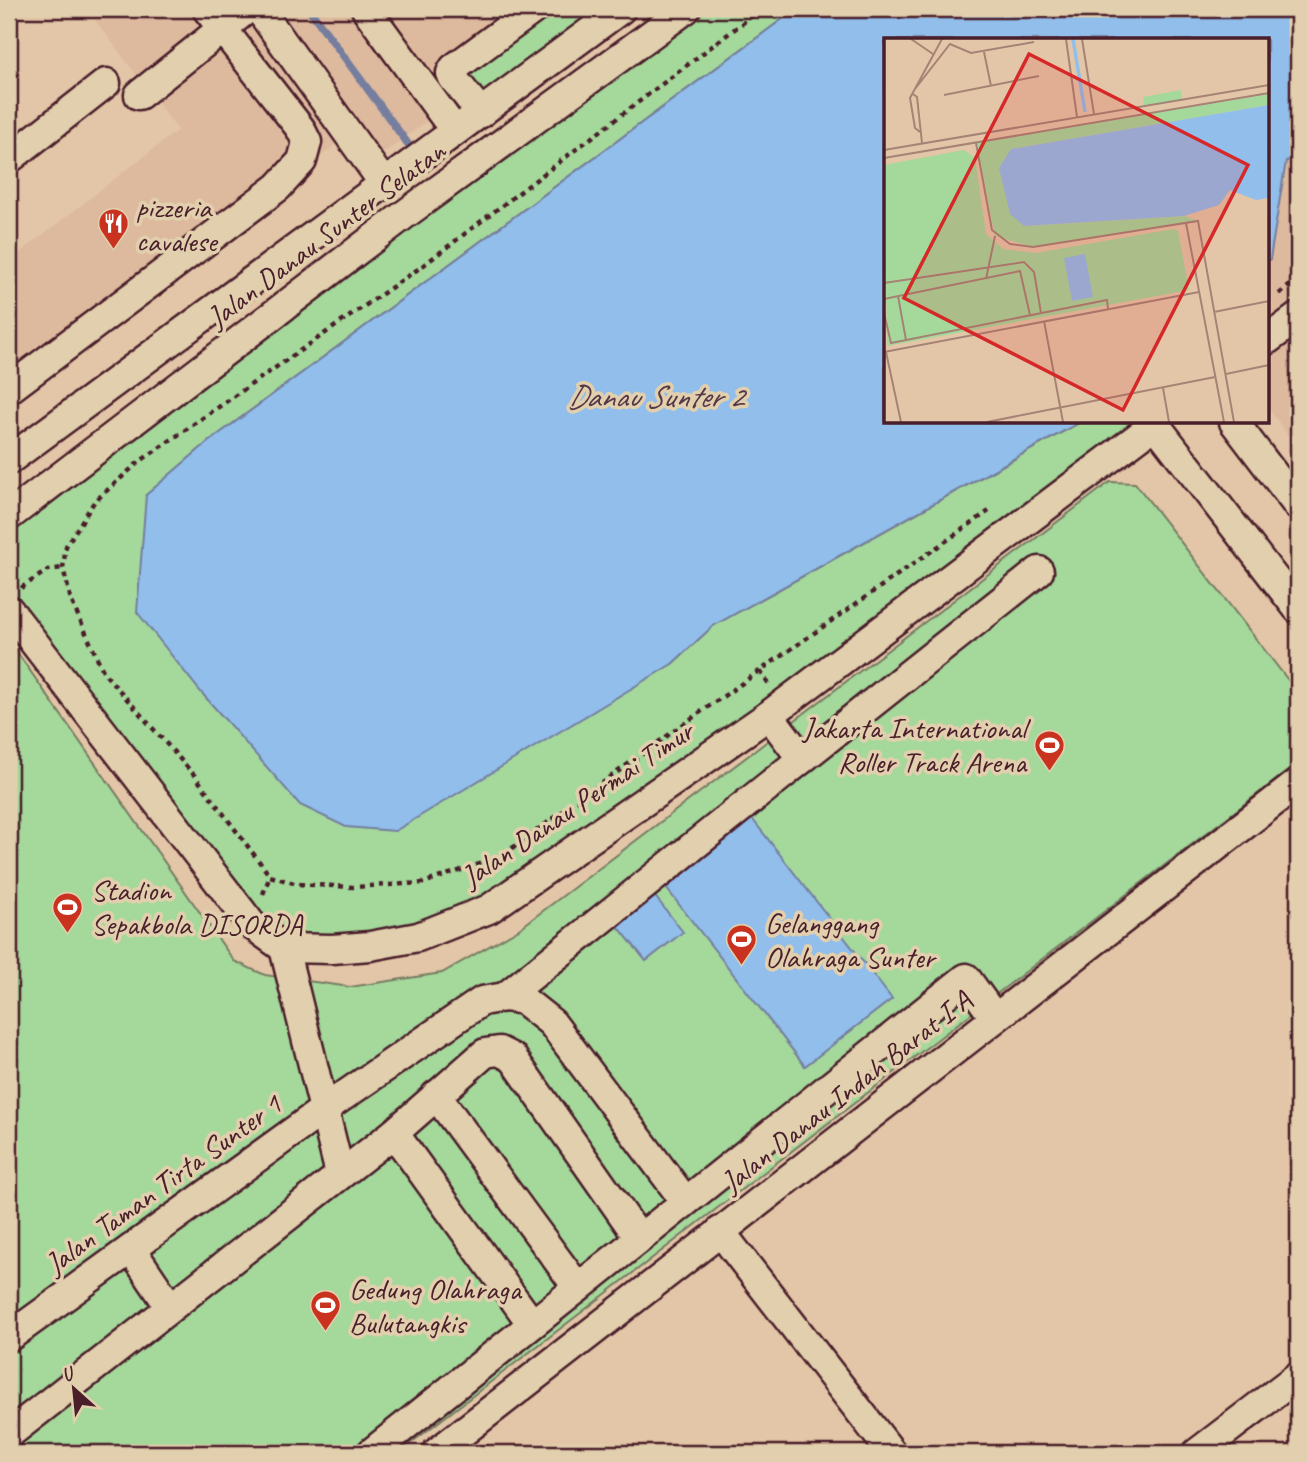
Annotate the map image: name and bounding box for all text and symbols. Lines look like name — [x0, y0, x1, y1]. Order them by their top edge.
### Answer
inset map — [884, 38, 1268, 424]
street label: Jalan Danau Sunter Selatan — [198, 131, 454, 337]
place label: pizzeria cavalese — [136, 188, 219, 260]
restaurant icon: pizzeria cavalese — [96, 207, 130, 251]
water label: Danau Sunter 2 — [567, 376, 747, 417]
place label: Jakarta International Roller Track Arena — [801, 709, 1031, 781]
street label: Jalan Danau Permai Timur — [452, 711, 703, 897]
sports icon: Jakarta International Roller Track Arena — [1032, 728, 1066, 772]
place label: Stadion Sepakbola DISORDA — [91, 871, 304, 943]
sports icon: Stadion Sepakbola DISORDA — [51, 890, 85, 934]
place label: Gelanggang Olahraga Sunter — [765, 904, 938, 976]
sports icon: Gelanggang Olahraga Sunter — [725, 923, 759, 967]
street label: Jalan Danau Indah Barat I A — [711, 981, 980, 1202]
street label: Jalan Taman Tirta Sunter 1 — [36, 1085, 290, 1284]
place label: Gedung Olahraga Bulutangkis — [349, 1270, 523, 1342]
sports icon: Gedung Olahraga Bulutangkis — [309, 1289, 343, 1333]
north arrow — [38, 1354, 108, 1424]
text: U — [57, 1360, 80, 1388]

